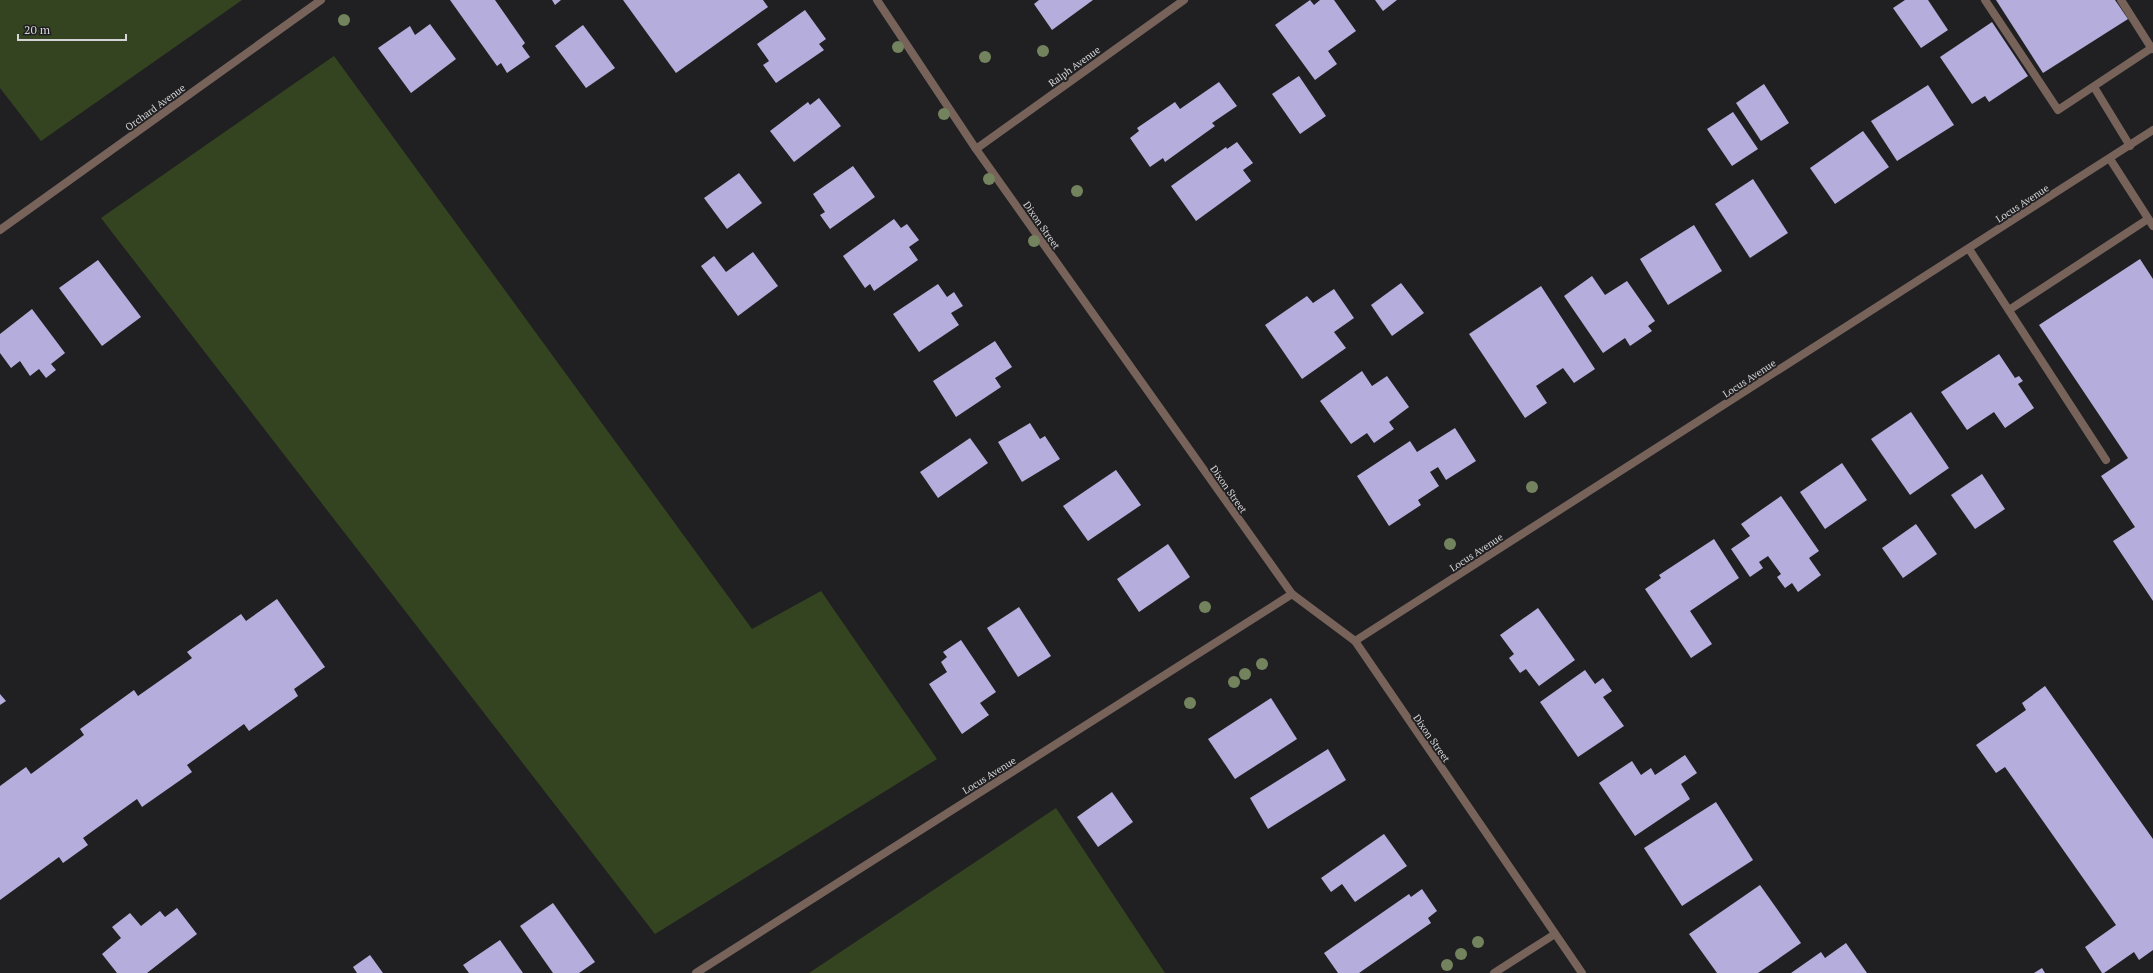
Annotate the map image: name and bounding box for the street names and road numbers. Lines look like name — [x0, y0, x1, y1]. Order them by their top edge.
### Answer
street label: Ralph Avenue — [1046, 43, 1103, 90]
street label: Orchard Avenue — [123, 81, 188, 134]
street label: Locus Avenue — [1993, 181, 2051, 225]
street label: Dixon Street — [1020, 199, 1063, 252]
street label: Locus Avenue — [1720, 356, 1778, 400]
street label: Dixon Street — [1207, 463, 1250, 516]
street label: Locus Avenue — [1447, 530, 1505, 574]
street label: Dixon Street — [1410, 712, 1453, 765]
street label: Locus Avenue — [960, 754, 1018, 797]

